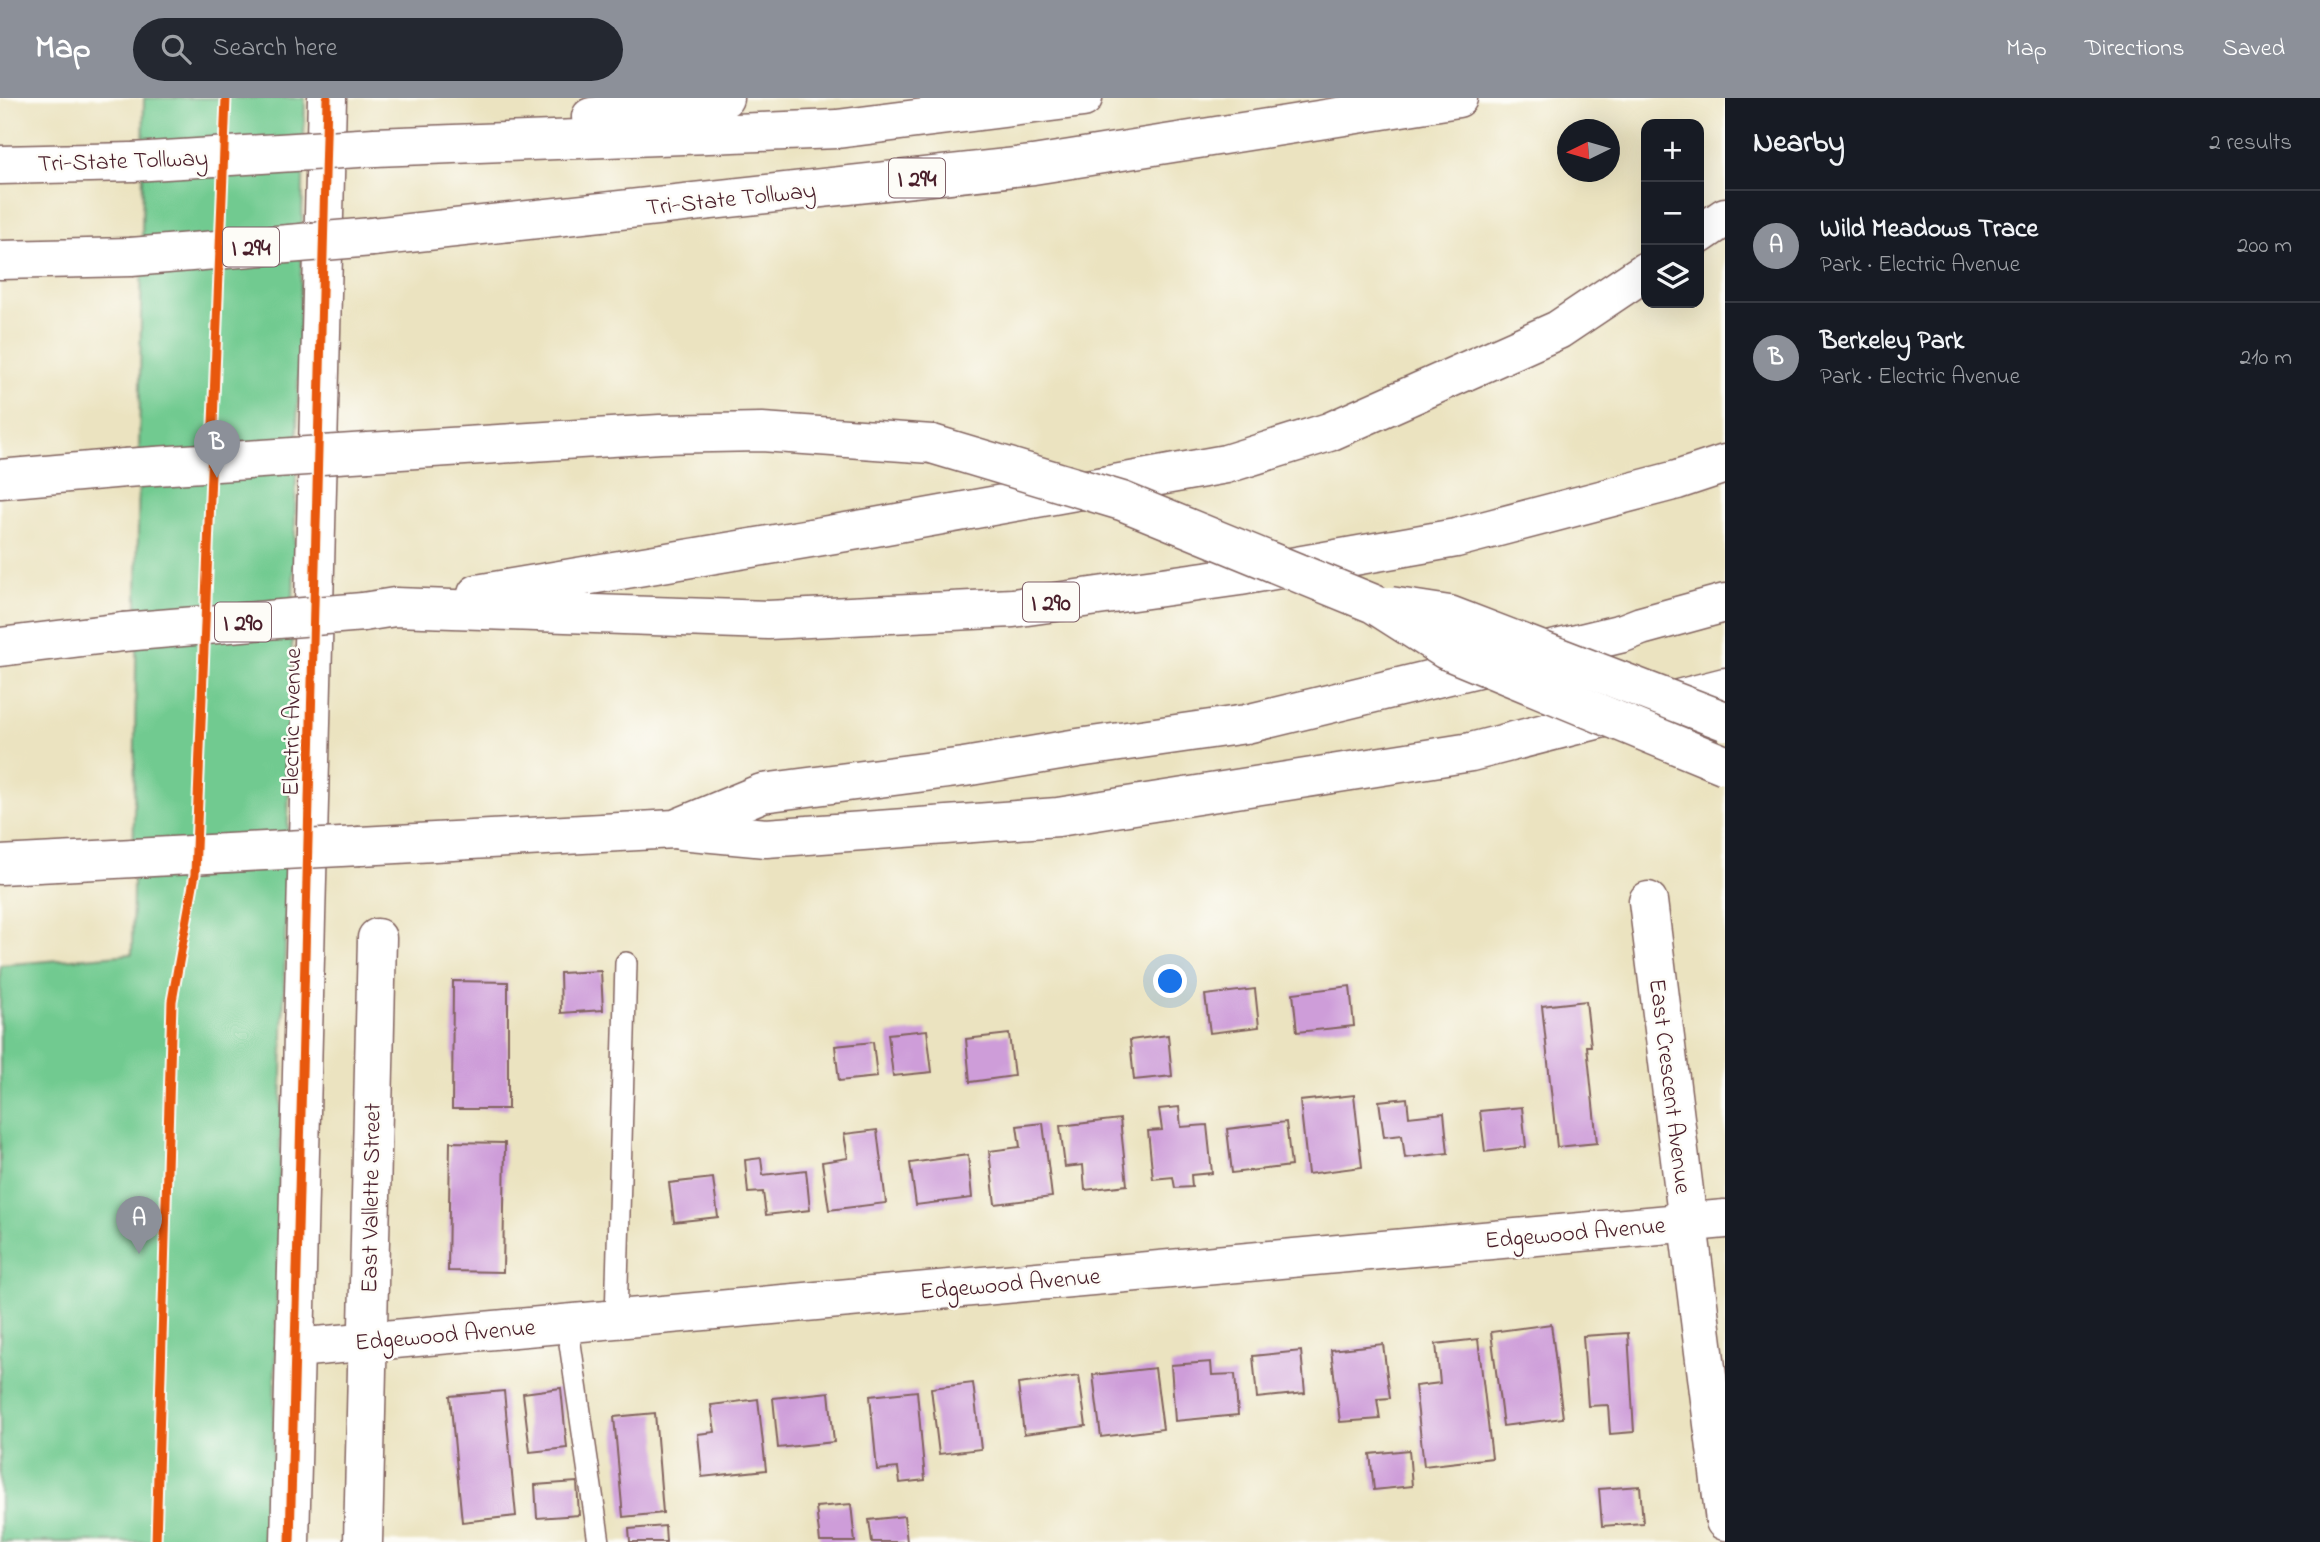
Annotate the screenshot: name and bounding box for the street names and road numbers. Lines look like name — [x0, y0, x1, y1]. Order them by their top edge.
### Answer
street label: Tri-State Tollway — [37, 142, 209, 184]
road number: I 294 — [889, 158, 945, 198]
street label: Tri-State Tollway — [645, 174, 818, 228]
road number: I 294 — [223, 228, 279, 266]
road number: I 290 — [1023, 582, 1079, 622]
road number: I 290 — [215, 602, 271, 642]
street label: Electric Avenue — [275, 647, 312, 796]
street label: East Crescent Avenue — [1638, 977, 1699, 1196]
street label: East Vallette Street — [353, 1103, 392, 1293]
street label: Edgewood Avenue — [1483, 1209, 1667, 1260]
street label: Edgewood Avenue — [918, 1260, 1102, 1311]
street label: Edgewood Avenue — [353, 1311, 537, 1362]

